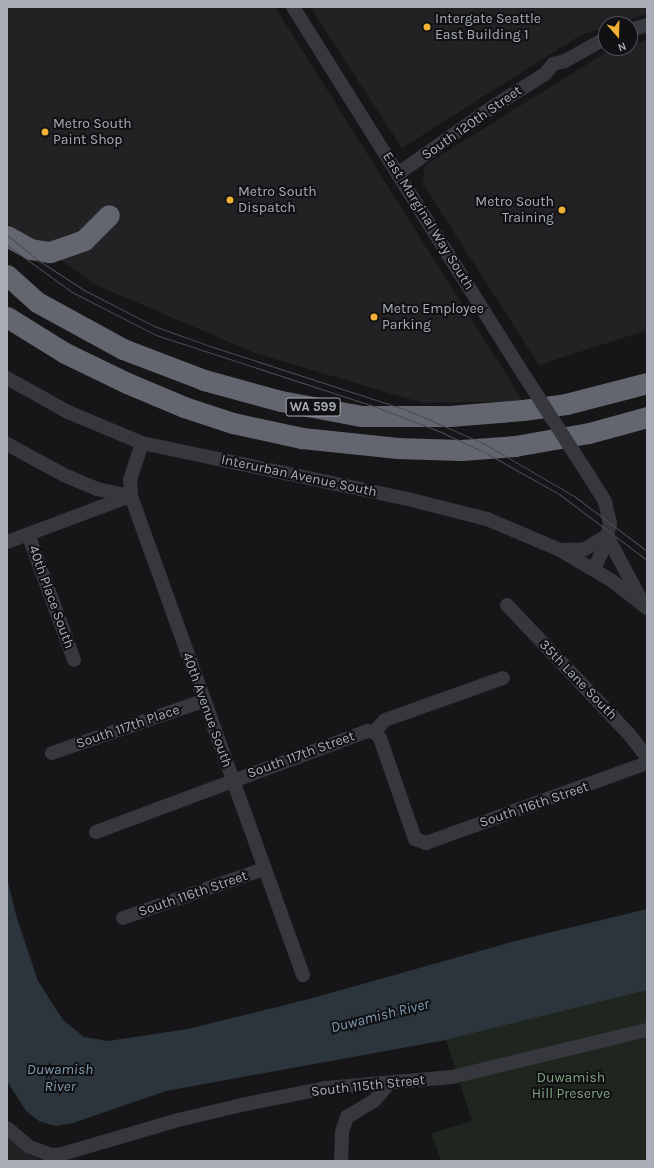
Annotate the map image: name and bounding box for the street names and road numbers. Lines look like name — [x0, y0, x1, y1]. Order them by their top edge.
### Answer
street label: South 120th Street — [419, 82, 525, 164]
street label: East Marginal Way South — [379, 149, 477, 293]
road number: WA 599 — [285, 396, 341, 418]
street label: Interurban Avenue South — [220, 451, 378, 501]
street label: 40th Place South — [25, 543, 77, 651]
street label: 35th Lane South — [536, 636, 620, 724]
street label: 40th Avenue South — [178, 650, 236, 770]
street label: South 117th Place — [74, 701, 182, 753]
street label: South 117th Street — [245, 728, 357, 782]
street label: South 116th Street — [477, 778, 591, 832]
street label: South 116th Street — [136, 867, 250, 921]
street label: South 115th Street — [310, 1072, 426, 1100]

